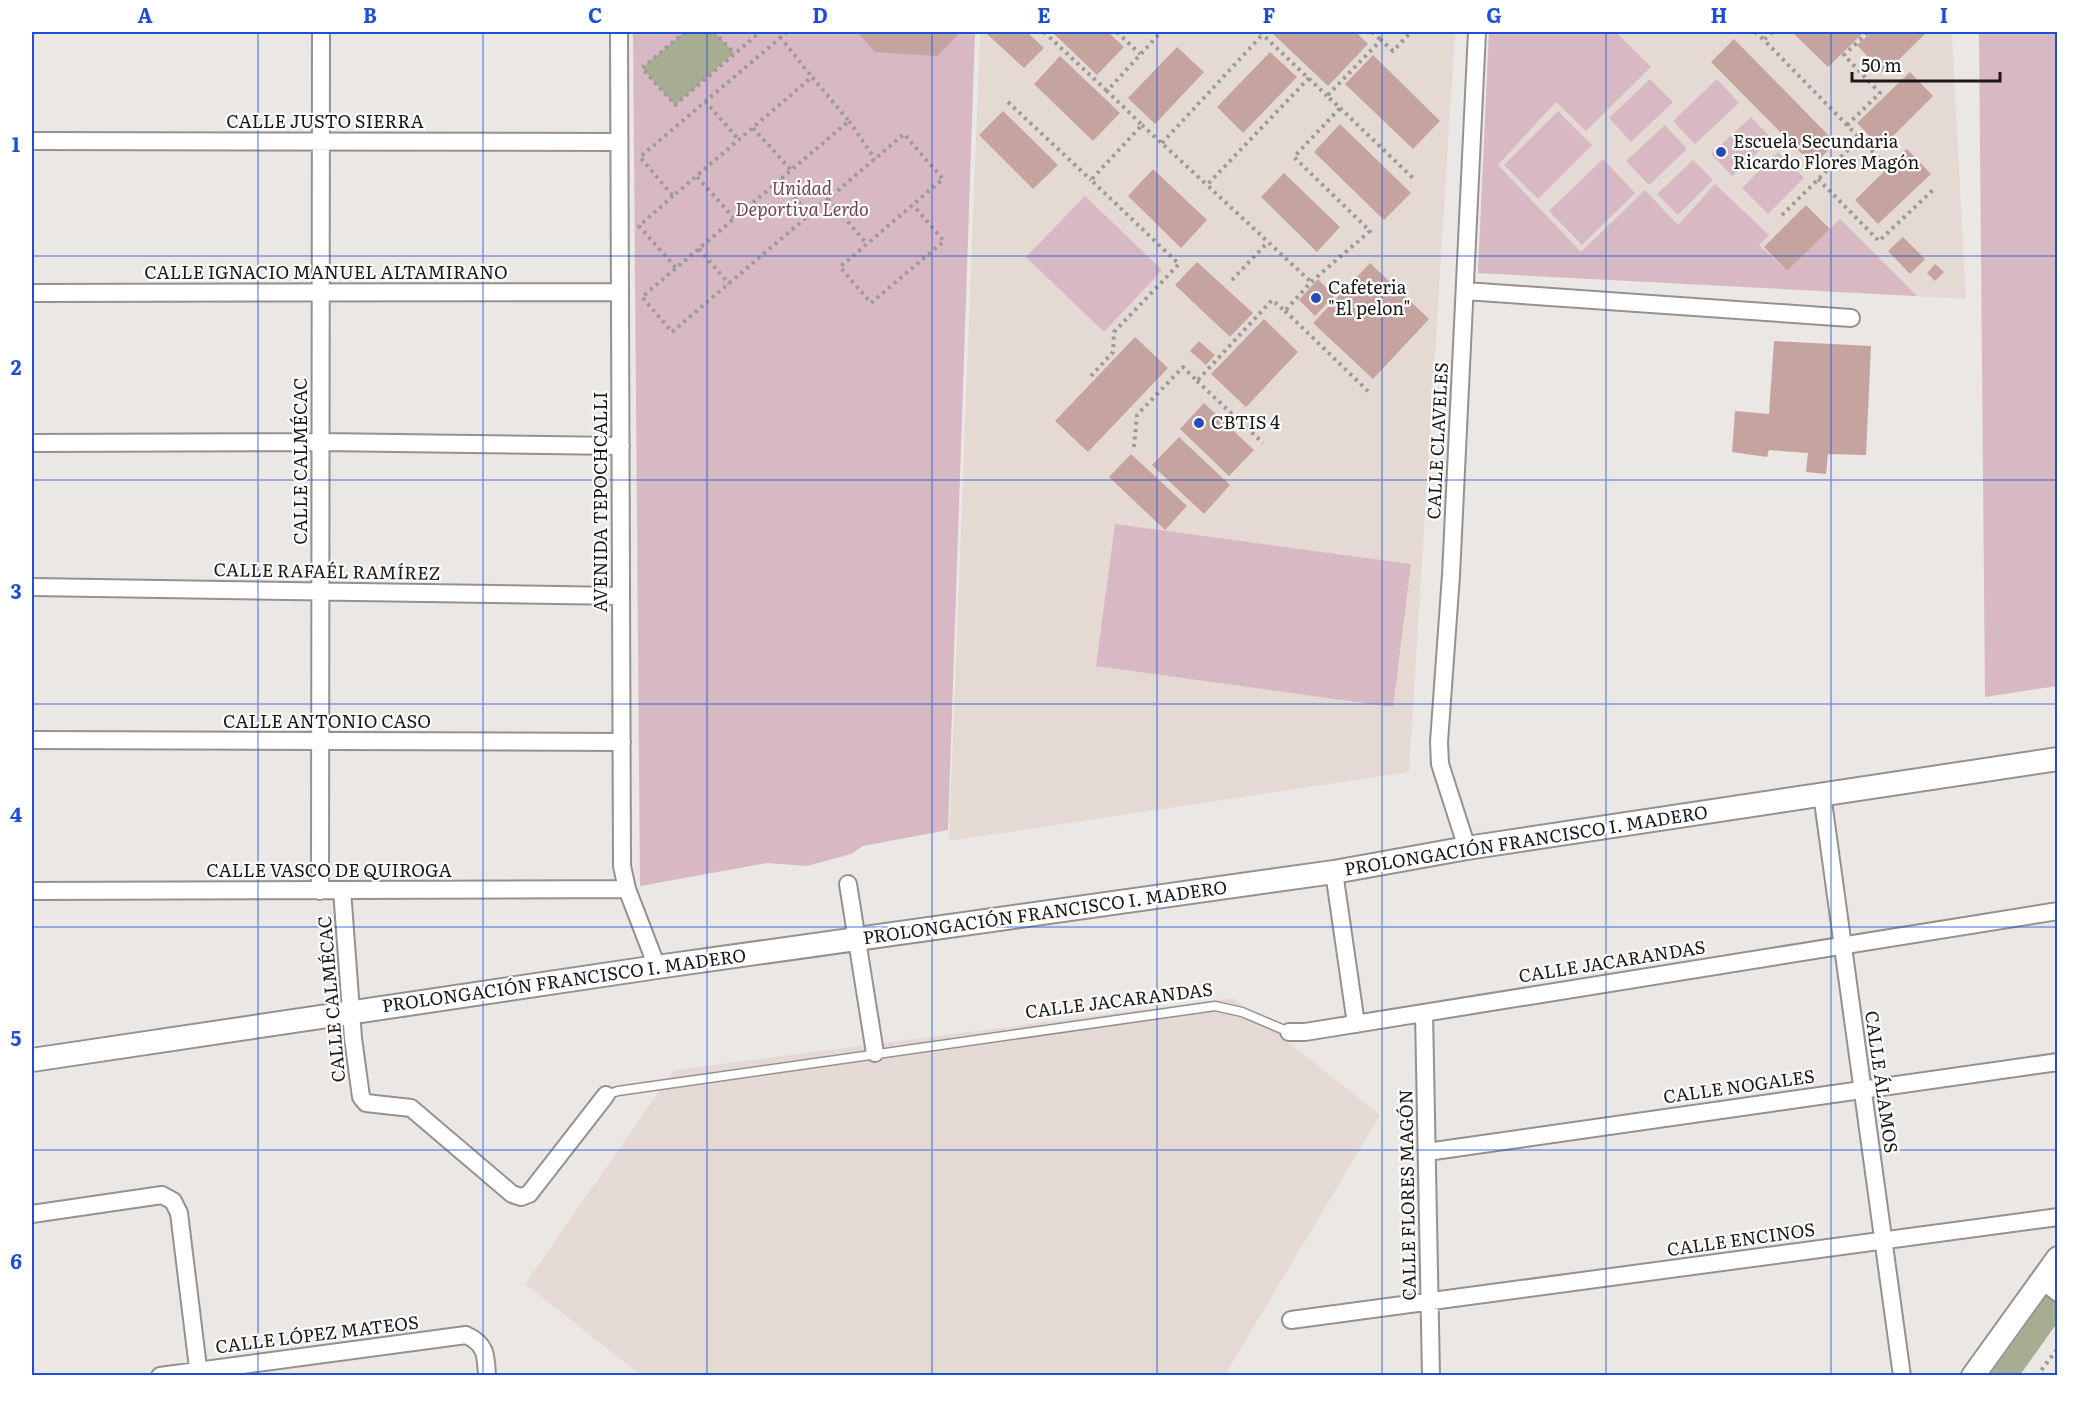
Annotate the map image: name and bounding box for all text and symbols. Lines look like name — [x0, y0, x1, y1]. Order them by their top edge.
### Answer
text: A — [137, 0, 153, 29]
text: B — [363, 0, 377, 29]
text: C — [588, 0, 602, 29]
text: D — [812, 0, 828, 29]
text: E — [1037, 0, 1051, 29]
text: F — [1263, 0, 1276, 29]
text: G — [1486, 0, 1502, 29]
text: H — [1711, 0, 1727, 29]
text: I — [1940, 0, 1948, 29]
scale bar — [1852, 45, 2000, 83]
text: 50 m — [1861, 51, 1902, 78]
street label: CALLE JUSTO SIERRA — [226, 107, 424, 134]
place label: Escuela Secundaria Ricardo Flores Magón — [1733, 127, 1919, 175]
text: 1 — [12, 128, 20, 158]
marker: Escuela Secundaria Ricardo Flores Magón — [1714, 145, 1728, 159]
park label: Unidad Deportiva Lerdo — [735, 174, 869, 222]
street label: CALLE IGNACIO MANUEL ALTAMIRANO — [144, 258, 508, 285]
place label: Cafeteria "El pelon" — [1328, 273, 1411, 321]
marker: Cafeteria "El pelon" — [1309, 291, 1323, 305]
text: 2 — [11, 351, 22, 381]
street label: CALLE CLAVELES — [1419, 362, 1454, 520]
street label: CALLE CALMÉCAC — [286, 377, 313, 545]
street label: AVENIDA TEPOCHCALLI — [586, 392, 613, 612]
place label: CBTIS 4 — [1211, 408, 1280, 435]
marker: CBTIS 4 — [1192, 416, 1206, 430]
street label: CALLE RAFAÉL RAMÍREZ — [213, 555, 441, 586]
text: 3 — [10, 575, 22, 605]
street label: CALLE ANTONIO CASO — [223, 707, 431, 734]
street label: PROLONGACIÓN FRANCISCO I. MADERO — [1342, 797, 1709, 882]
text: 4 — [10, 798, 22, 828]
street label: CALLE VASCO DE QUIROGA — [206, 856, 452, 883]
street label: PROLONGACIÓN FRANCISCO I. MADERO — [861, 873, 1229, 950]
street label: CALLE CALMÉCAC — [310, 915, 351, 1084]
street label: CALLE JACARANDAS — [1516, 932, 1707, 989]
street label: PROLONGACIÓN FRANCISCO I. MADERO — [380, 941, 748, 1018]
street label: CALLE JACARANDAS — [1024, 975, 1214, 1024]
street label: CALLE ÁLAMOS — [1859, 1009, 1906, 1155]
text: 5 — [11, 1022, 22, 1052]
street label: CALLE NOGALES — [1661, 1062, 1816, 1109]
street label: CALLE FLORES MAGÓN — [1391, 1089, 1422, 1301]
street label: CALLE ENCINOS — [1665, 1215, 1816, 1262]
text: 6 — [10, 1245, 22, 1275]
street label: CALLE LÓPEZ MATEOS — [214, 1308, 420, 1359]

